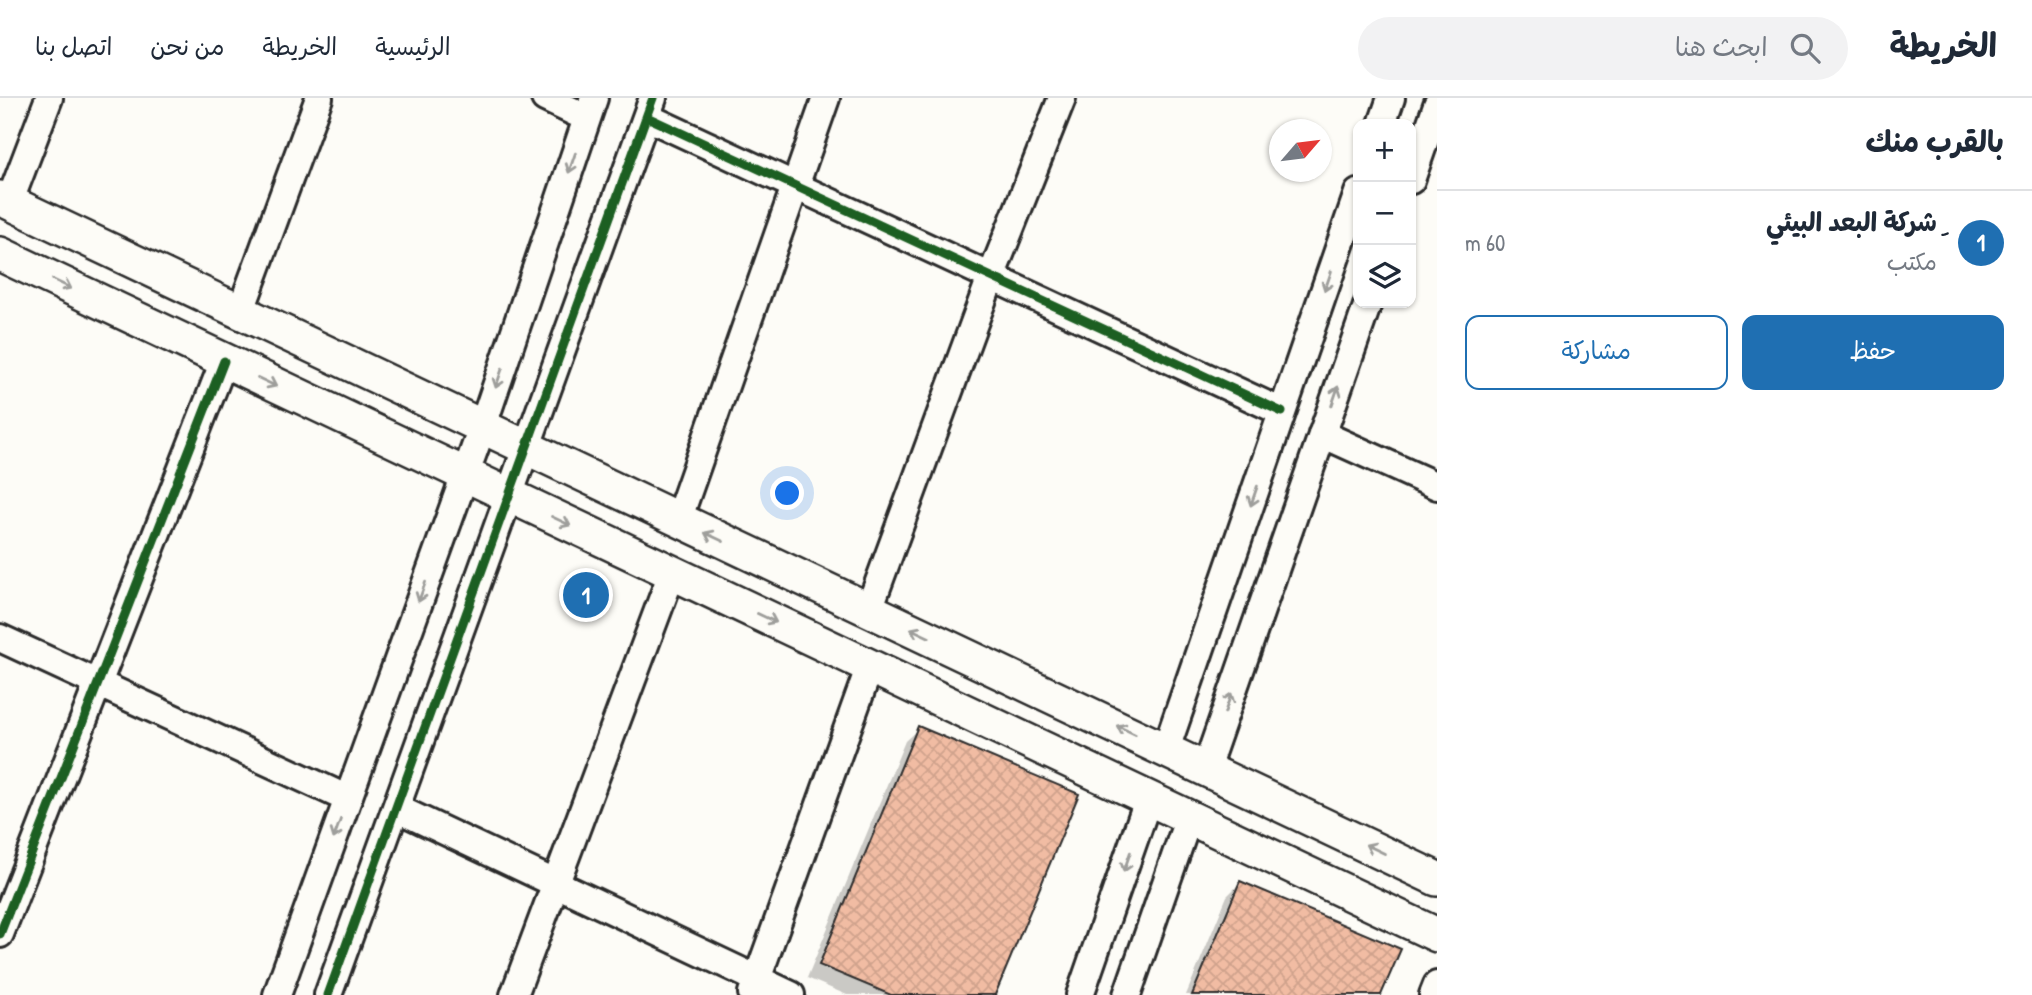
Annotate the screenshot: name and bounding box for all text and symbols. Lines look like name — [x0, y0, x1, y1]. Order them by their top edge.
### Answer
search box — [1358, 17, 1848, 80]
text: الخريطة — [1890, 23, 1997, 67]
text: ابحث هنا — [1675, 29, 1768, 64]
icon: search — [1786, 29, 1824, 67]
text: اتصل بنا — [35, 30, 112, 62]
text: من نحن — [150, 30, 224, 62]
text: الخريطة — [262, 30, 337, 62]
text: الرئيسية — [375, 30, 451, 62]
north arrow — [1269, 119, 1332, 182]
map controls — [1353, 119, 1416, 308]
button: + — [1353, 119, 1416, 182]
text: بالقرب منك — [1866, 121, 2004, 161]
one-way arrow — [565, 151, 577, 173]
button: − — [1353, 182, 1416, 245]
text: ِشركة البعد البيئي — [1766, 204, 1937, 239]
text: 60 m — [1465, 227, 1505, 258]
text: 1 — [1977, 227, 1985, 258]
button: layers — [1353, 245, 1416, 308]
text: مكتب — [1887, 246, 1937, 277]
one-way arrow — [1321, 269, 1333, 291]
one-way arrow — [51, 277, 72, 291]
button: مشاركة — [1465, 315, 1728, 390]
button: حفظ — [1742, 315, 2004, 390]
one-way arrow — [492, 367, 505, 389]
one-way arrow — [256, 375, 277, 389]
one-way arrow — [1330, 386, 1343, 408]
your location — [770, 476, 804, 510]
one-way arrow — [1247, 484, 1259, 506]
one-way arrow — [550, 515, 571, 528]
one-way arrow — [704, 530, 725, 543]
pin: 1 — [563, 569, 609, 621]
one-way arrow — [415, 581, 428, 603]
one-way arrow — [756, 611, 777, 625]
one-way arrow — [910, 626, 931, 639]
one-way arrow — [1223, 693, 1235, 715]
one-way arrow — [1116, 723, 1137, 736]
one-way arrow — [330, 818, 342, 840]
one-way arrow — [1365, 842, 1386, 855]
one-way arrow — [1120, 850, 1132, 872]

